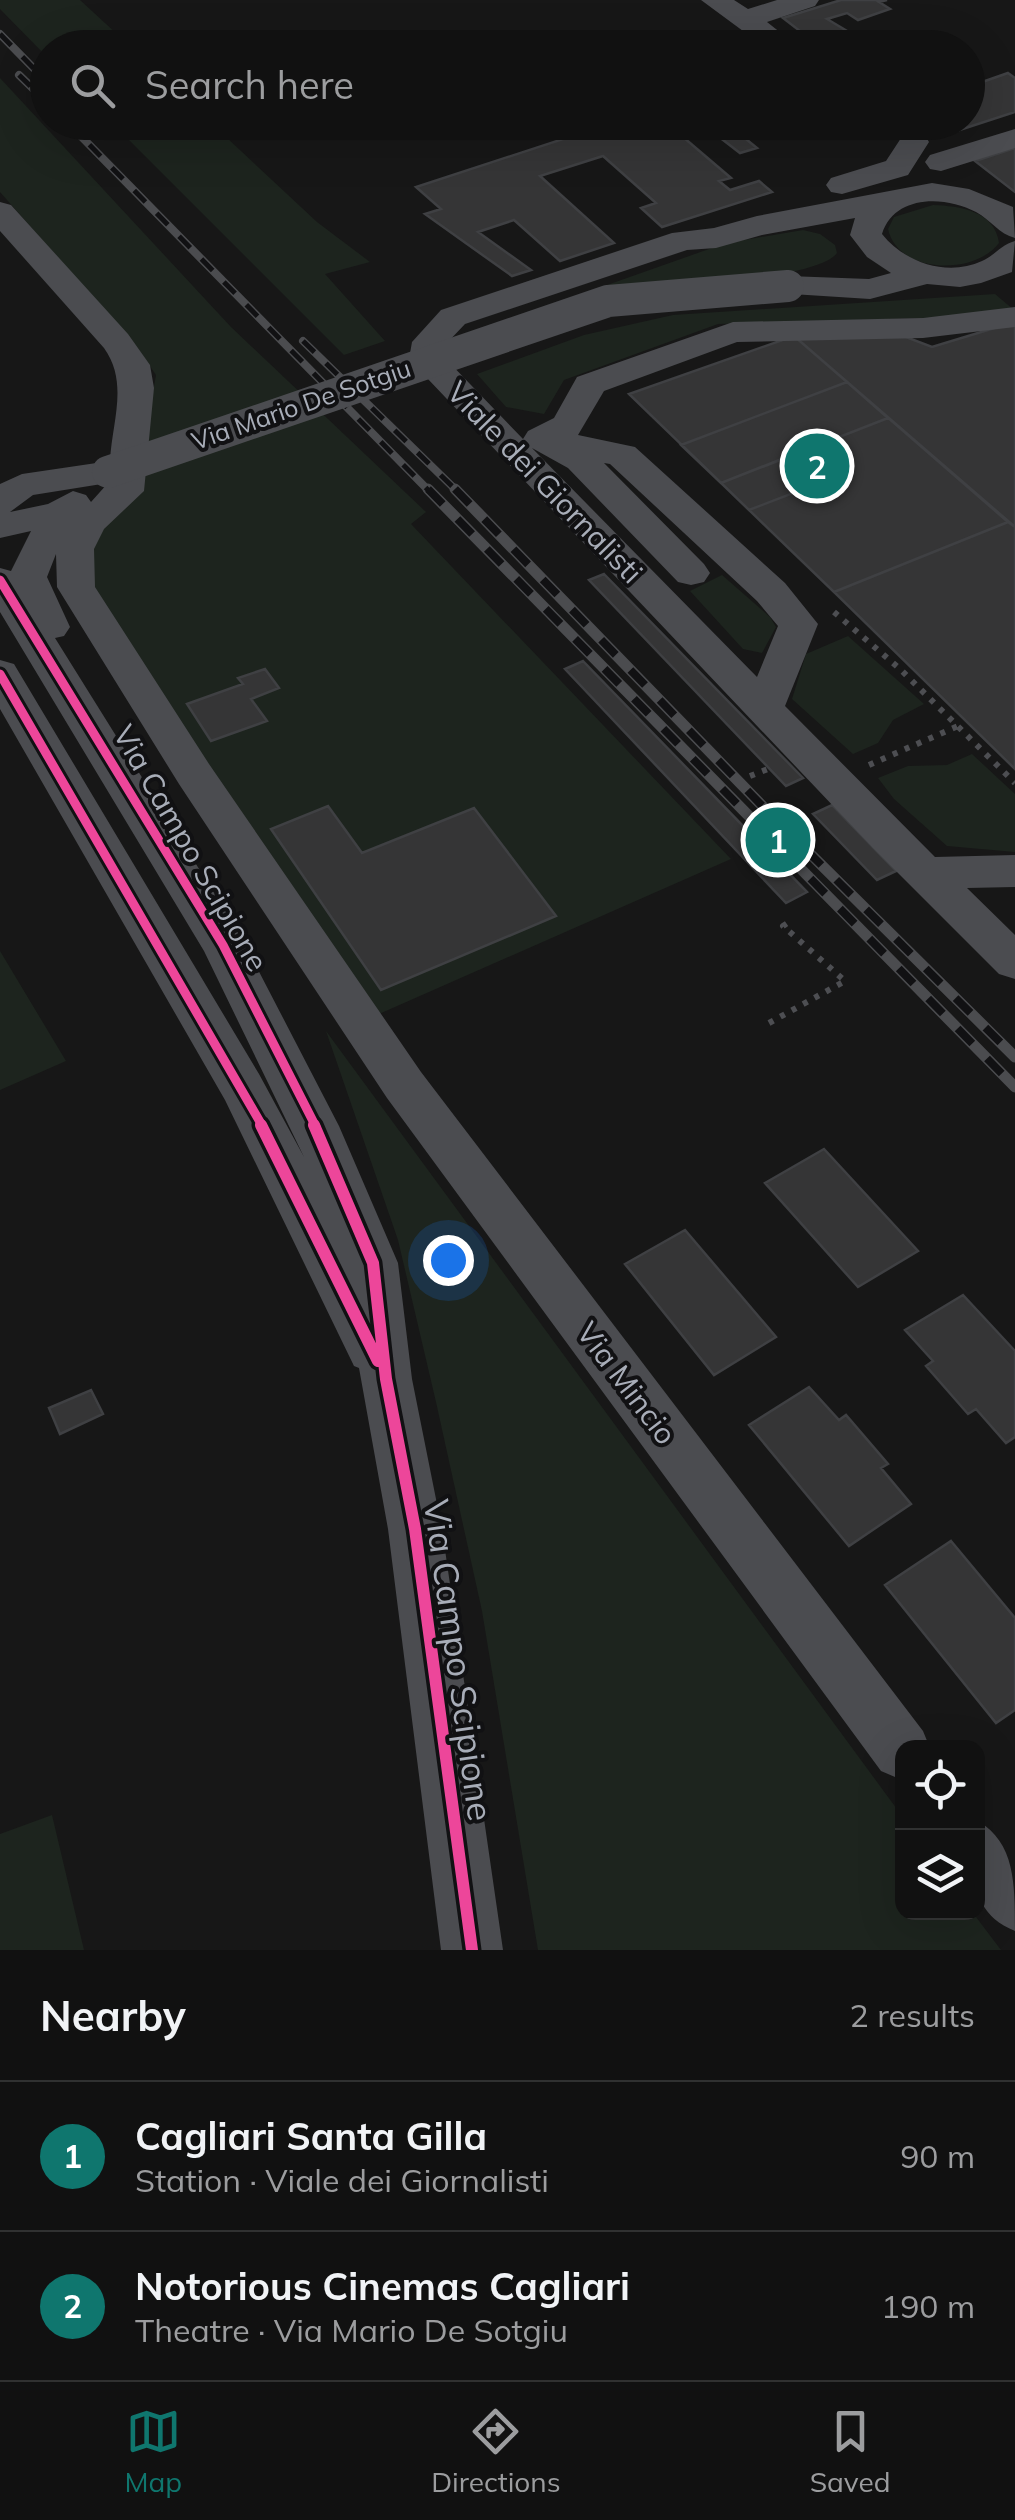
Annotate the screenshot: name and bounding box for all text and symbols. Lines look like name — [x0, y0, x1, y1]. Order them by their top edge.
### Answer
search box — [30, 30, 985, 140]
icon: search — [65, 58, 120, 113]
text: Search here — [145, 61, 354, 109]
street label: Via Mario De Sotgiu — [187, 352, 415, 456]
street label: Viale dei Giornalisti — [439, 373, 651, 591]
pin: 2 — [784, 428, 850, 504]
street label: Via Campo Scipione — [105, 718, 277, 978]
pin: 1 — [746, 802, 810, 878]
your location — [423, 1235, 474, 1286]
street label: Via Mincio — [569, 1314, 685, 1452]
street label: Via Campo Scipione — [415, 1496, 503, 1824]
map controls — [895, 1740, 985, 1920]
button: locate — [895, 1740, 985, 1830]
button: layers — [895, 1830, 985, 1920]
text: Nearby — [40, 1989, 186, 2042]
text: 2 results — [850, 1995, 975, 2035]
text: Cagliari Santa Gilla — [135, 2112, 487, 2160]
text: 1 — [63, 2136, 82, 2176]
text: 90 m — [900, 2136, 975, 2176]
text: Station · Viale dei Giornalisti — [135, 2160, 549, 2200]
text: Notorious Cinemas Cagliari — [135, 2262, 630, 2310]
text: 2 — [63, 2286, 82, 2326]
text: 190 m — [881, 2286, 975, 2326]
text: Theatre · Via Mario De Sotgiu — [135, 2310, 568, 2350]
tab: Map — [125, 2404, 182, 2499]
tab: Directions — [431, 2404, 561, 2499]
tab: Saved — [810, 2404, 890, 2499]

